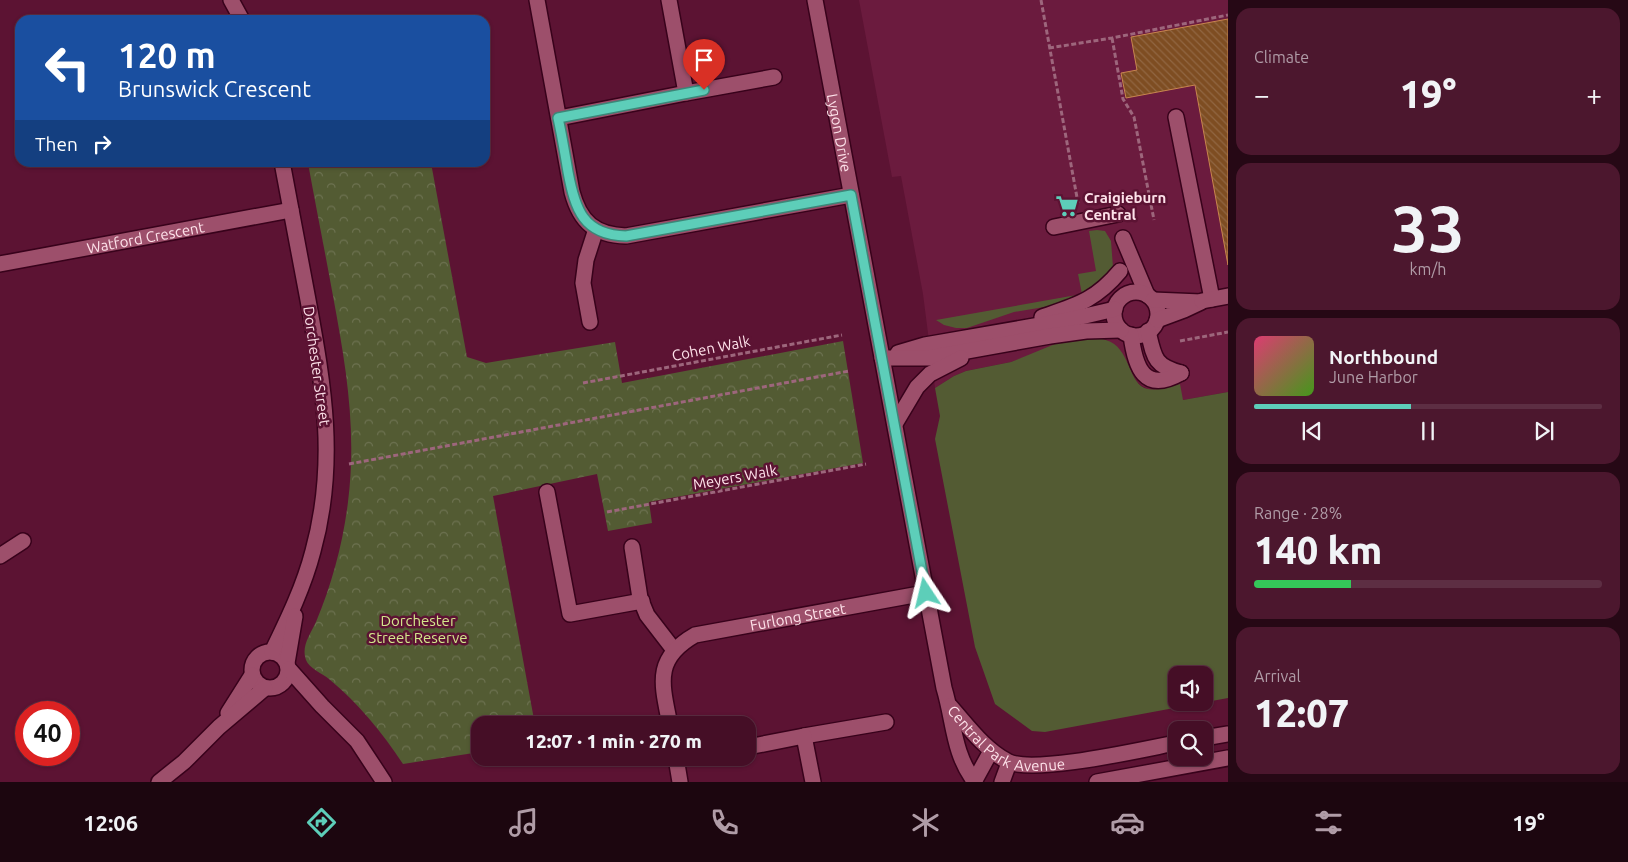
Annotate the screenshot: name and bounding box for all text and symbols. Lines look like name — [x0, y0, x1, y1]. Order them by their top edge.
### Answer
icon: left — [35, 35, 100, 100]
text: 120 m — [118, 35, 216, 75]
pin — [683, 39, 725, 90]
icon: arrive — [690, 46, 718, 74]
text: Climate — [1254, 48, 1309, 66]
text: 19° — [1400, 73, 1456, 115]
text: Brunswick Crescent — [118, 76, 311, 101]
text: − — [1254, 79, 1270, 110]
text: + — [1586, 79, 1602, 110]
street label: Lygon Drive — [824, 92, 856, 173]
icon: right — [88, 130, 116, 158]
text: Then — [35, 133, 78, 155]
place label: Craigieburn Central — [1084, 189, 1166, 223]
text: 33 — [1391, 191, 1465, 264]
supermarket icon: Craigieburn Central — [1054, 193, 1080, 219]
street label: Watford Crescent — [85, 218, 206, 256]
text: km/h — [1410, 260, 1446, 278]
street label: Dorchester Street — [300, 305, 334, 427]
street label: Cohen Walk — [670, 332, 752, 364]
text: Northbound — [1329, 346, 1438, 368]
text: June Harbor — [1329, 368, 1418, 386]
icon: previous — [1298, 417, 1326, 445]
icon: pause — [1414, 417, 1442, 445]
icon: next — [1530, 417, 1558, 445]
street label: Meyers Walk — [692, 461, 779, 493]
text: Range · 28% — [1254, 504, 1342, 522]
text: 140 km — [1254, 529, 1382, 571]
position arrow — [899, 566, 951, 618]
street label: Furlong Street — [748, 599, 847, 633]
park label: Dorchester Street Reserve — [368, 612, 468, 646]
map controls — [1168, 666, 1213, 766]
button: sound — [1168, 666, 1213, 711]
text: Arrival — [1254, 667, 1301, 685]
text: 12:07 — [1254, 692, 1349, 734]
speed limit sign: 40 — [15, 701, 80, 766]
street label: Central Park Avenue — [945, 702, 1066, 774]
button: search — [1168, 721, 1213, 766]
text: 12:07 · 1 min · 270 m — [525, 730, 702, 752]
icon: directions — [304, 805, 339, 840]
icon: music — [506, 805, 541, 840]
icon: phone — [707, 805, 742, 840]
icon: climate — [908, 805, 943, 840]
icon: car — [1110, 805, 1145, 840]
icon: filters — [1311, 805, 1346, 840]
text: 12:06 — [83, 810, 138, 835]
text: 19° — [1512, 810, 1545, 835]

